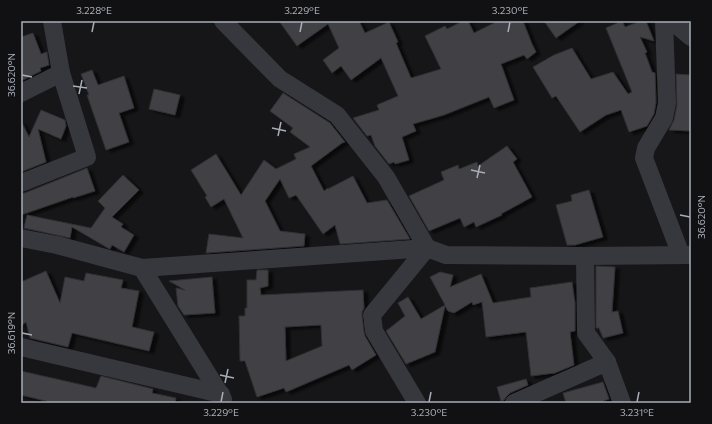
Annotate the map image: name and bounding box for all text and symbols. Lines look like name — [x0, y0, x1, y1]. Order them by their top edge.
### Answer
text: 3.228°E — [76, 4, 112, 16]
text: 3.229°E — [284, 4, 320, 16]
text: 3.230°E — [492, 4, 528, 16]
text: 36.620°N — [5, 53, 17, 97]
text: 36.620°N — [695, 195, 707, 239]
text: 36.619°N — [5, 312, 17, 354]
text: 3.229°E — [203, 406, 239, 418]
text: 3.230°E — [411, 406, 447, 418]
text: 3.231°E — [620, 406, 654, 418]

